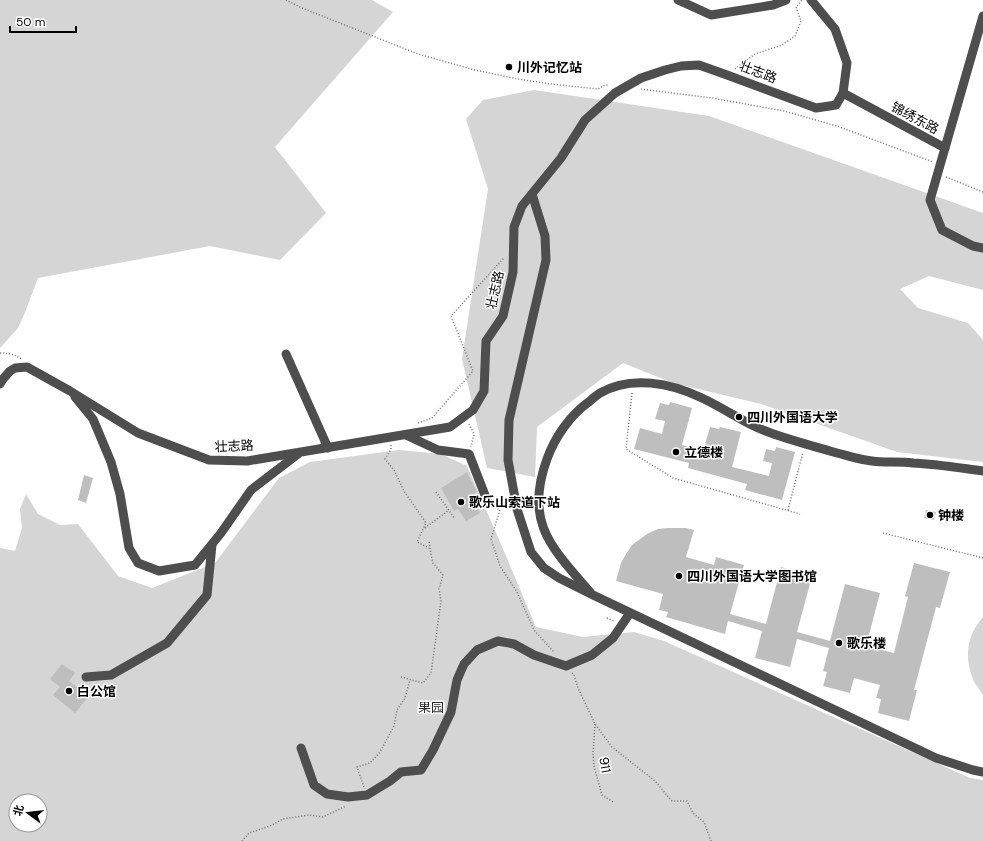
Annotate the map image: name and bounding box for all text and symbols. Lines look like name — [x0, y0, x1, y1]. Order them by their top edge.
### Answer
scale bar — [10, 8, 76, 34]
text: 50 m — [16, 14, 45, 30]
street label: 壮志路 — [737, 57, 779, 87]
place label: 川外记忆站 — [517, 59, 582, 76]
marker: 川外记忆站 — [504, 62, 514, 72]
street label: 锦绣东路 — [888, 98, 942, 138]
street label: 壮志路 — [482, 269, 508, 311]
place label: 四川外国语大学 — [747, 409, 838, 426]
marker: 四川外国语大学 — [734, 412, 744, 422]
street label: 壮志路 — [214, 437, 254, 455]
place label: 立德楼 — [684, 444, 723, 461]
marker: 立德楼 — [671, 447, 681, 457]
place label: 歌乐山索道下站 — [469, 494, 560, 511]
marker: 歌乐山索道下站 — [456, 497, 466, 507]
place label: 钟楼 — [938, 507, 964, 524]
marker: 钟楼 — [925, 510, 935, 520]
place label: 四川外国语大学图书馆 — [687, 568, 817, 585]
marker: 四川外国语大学图书馆 — [674, 571, 684, 581]
place label: 歌乐楼 — [847, 635, 886, 652]
marker: 歌乐楼 — [834, 638, 844, 648]
place label: 白公馆 — [77, 683, 116, 700]
marker: 白公馆 — [64, 686, 74, 696]
park label: 果园 — [418, 699, 444, 716]
street label: 911 — [595, 756, 615, 774]
north arrow — [8, 793, 48, 833]
text: 北 — [10, 803, 27, 818]

